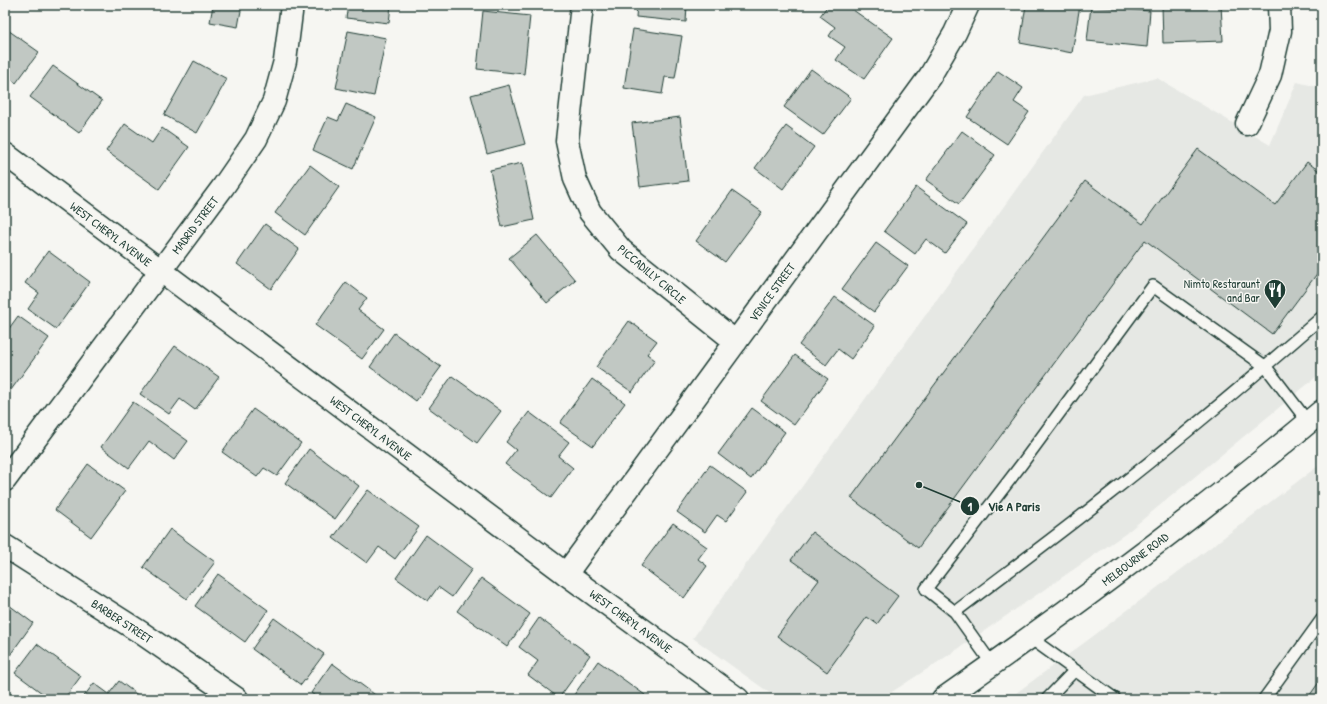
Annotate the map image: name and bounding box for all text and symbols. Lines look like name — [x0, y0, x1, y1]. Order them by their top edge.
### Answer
street label: MADRID STREET — [168, 192, 223, 257]
street label: WEST CHERYL AVENUE — [67, 198, 156, 271]
street label: PICCADILLY CIRCLE — [614, 240, 690, 308]
street label: VENICE STREET — [745, 259, 799, 325]
place label: Nimto Restaraunt and Bar — [1184, 275, 1261, 306]
restaurant icon: Nimto Restaraunt and Bar — [1262, 277, 1288, 310]
street label: WEST CHERYL AVENUE — [327, 392, 416, 465]
callout: Vie A Paris — [960, 494, 1048, 519]
text: Vie A Paris — [988, 497, 1040, 515]
text: 1 — [968, 498, 973, 515]
street label: MELBOURNE ROAD — [1098, 528, 1172, 590]
street label: WEST CHERYL AVENUE — [586, 585, 676, 657]
street label: BARBER STREET — [88, 595, 156, 647]

